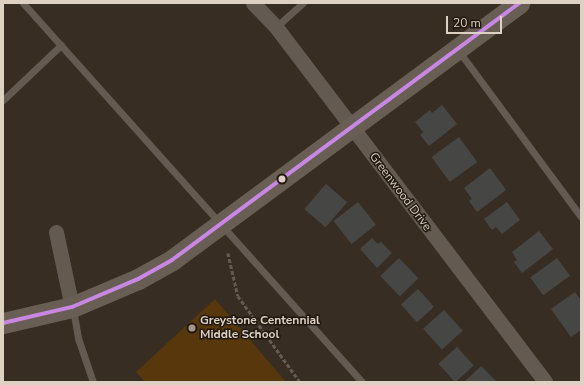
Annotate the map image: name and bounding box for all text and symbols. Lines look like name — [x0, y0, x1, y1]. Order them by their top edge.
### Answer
scale bar — [448, 8, 504, 34]
text: 20 m — [453, 15, 481, 31]
street label: Greenwood Drive — [366, 150, 434, 234]
unlabelled marker — [277, 174, 287, 184]
place label: Greystone Centennial Middle School — [200, 314, 320, 342]
marker: Greystone Centennial Middle School — [187, 323, 197, 333]

